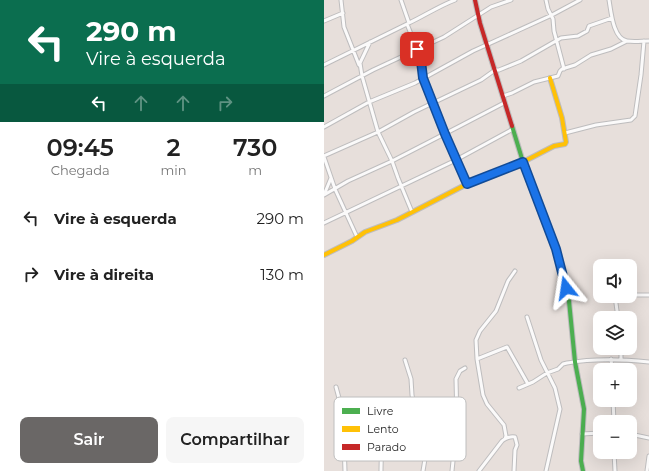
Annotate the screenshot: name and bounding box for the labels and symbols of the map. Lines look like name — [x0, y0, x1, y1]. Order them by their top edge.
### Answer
pin — [400, 32, 434, 66]
position arrow — [545, 267, 587, 309]
legend — [334, 397, 466, 461]
text: Livre — [367, 404, 394, 418]
text: Lento — [367, 422, 399, 436]
text: Parado — [367, 440, 406, 454]

